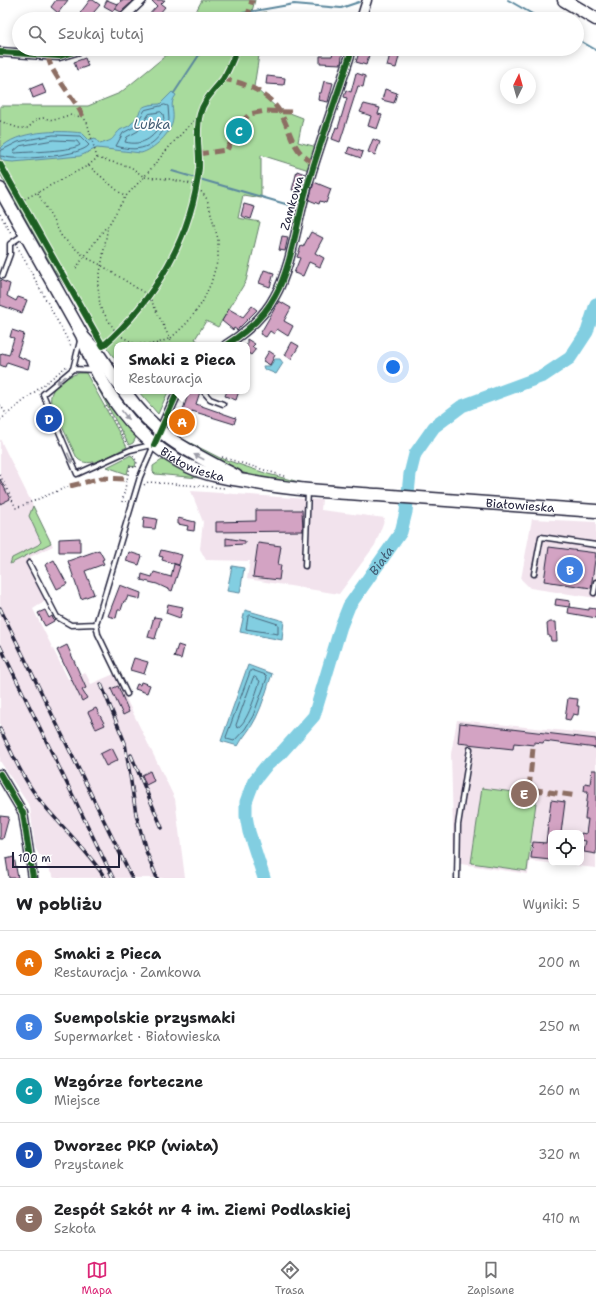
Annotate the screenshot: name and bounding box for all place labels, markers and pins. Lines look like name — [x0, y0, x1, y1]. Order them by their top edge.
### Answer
pin: C — [226, 116, 252, 146]
pin: D — [36, 404, 62, 434]
pin: A — [169, 407, 195, 437]
pin: B — [557, 555, 583, 585]
pin: E — [511, 779, 537, 809]

